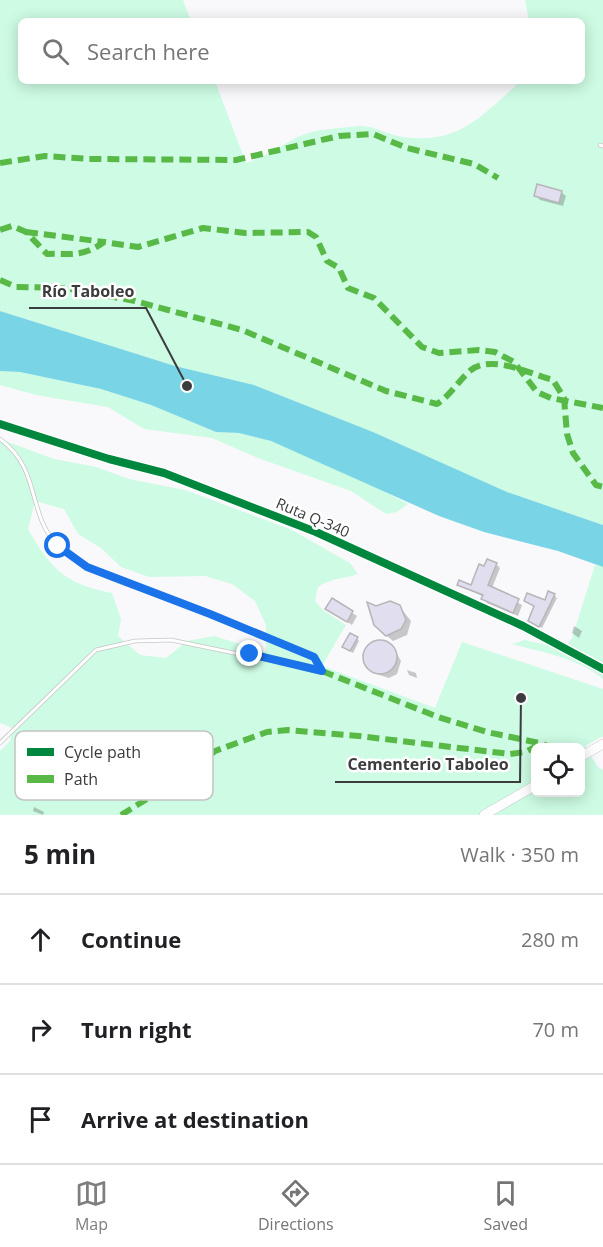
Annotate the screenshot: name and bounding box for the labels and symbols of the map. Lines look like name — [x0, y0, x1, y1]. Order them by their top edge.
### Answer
callout: Río Taboleo — [29, 274, 146, 308]
text: Río Taboleo — [42, 280, 134, 302]
street label: Ruta Q-340 — [273, 493, 353, 541]
route start — [44, 532, 70, 558]
route end — [236, 640, 262, 666]
legend — [15, 731, 213, 800]
text: Cycle path — [64, 741, 141, 763]
callout: Cementerio Taboleo — [335, 748, 520, 782]
text: Cementerio Taboleo — [347, 753, 509, 775]
text: Path — [64, 768, 98, 790]

